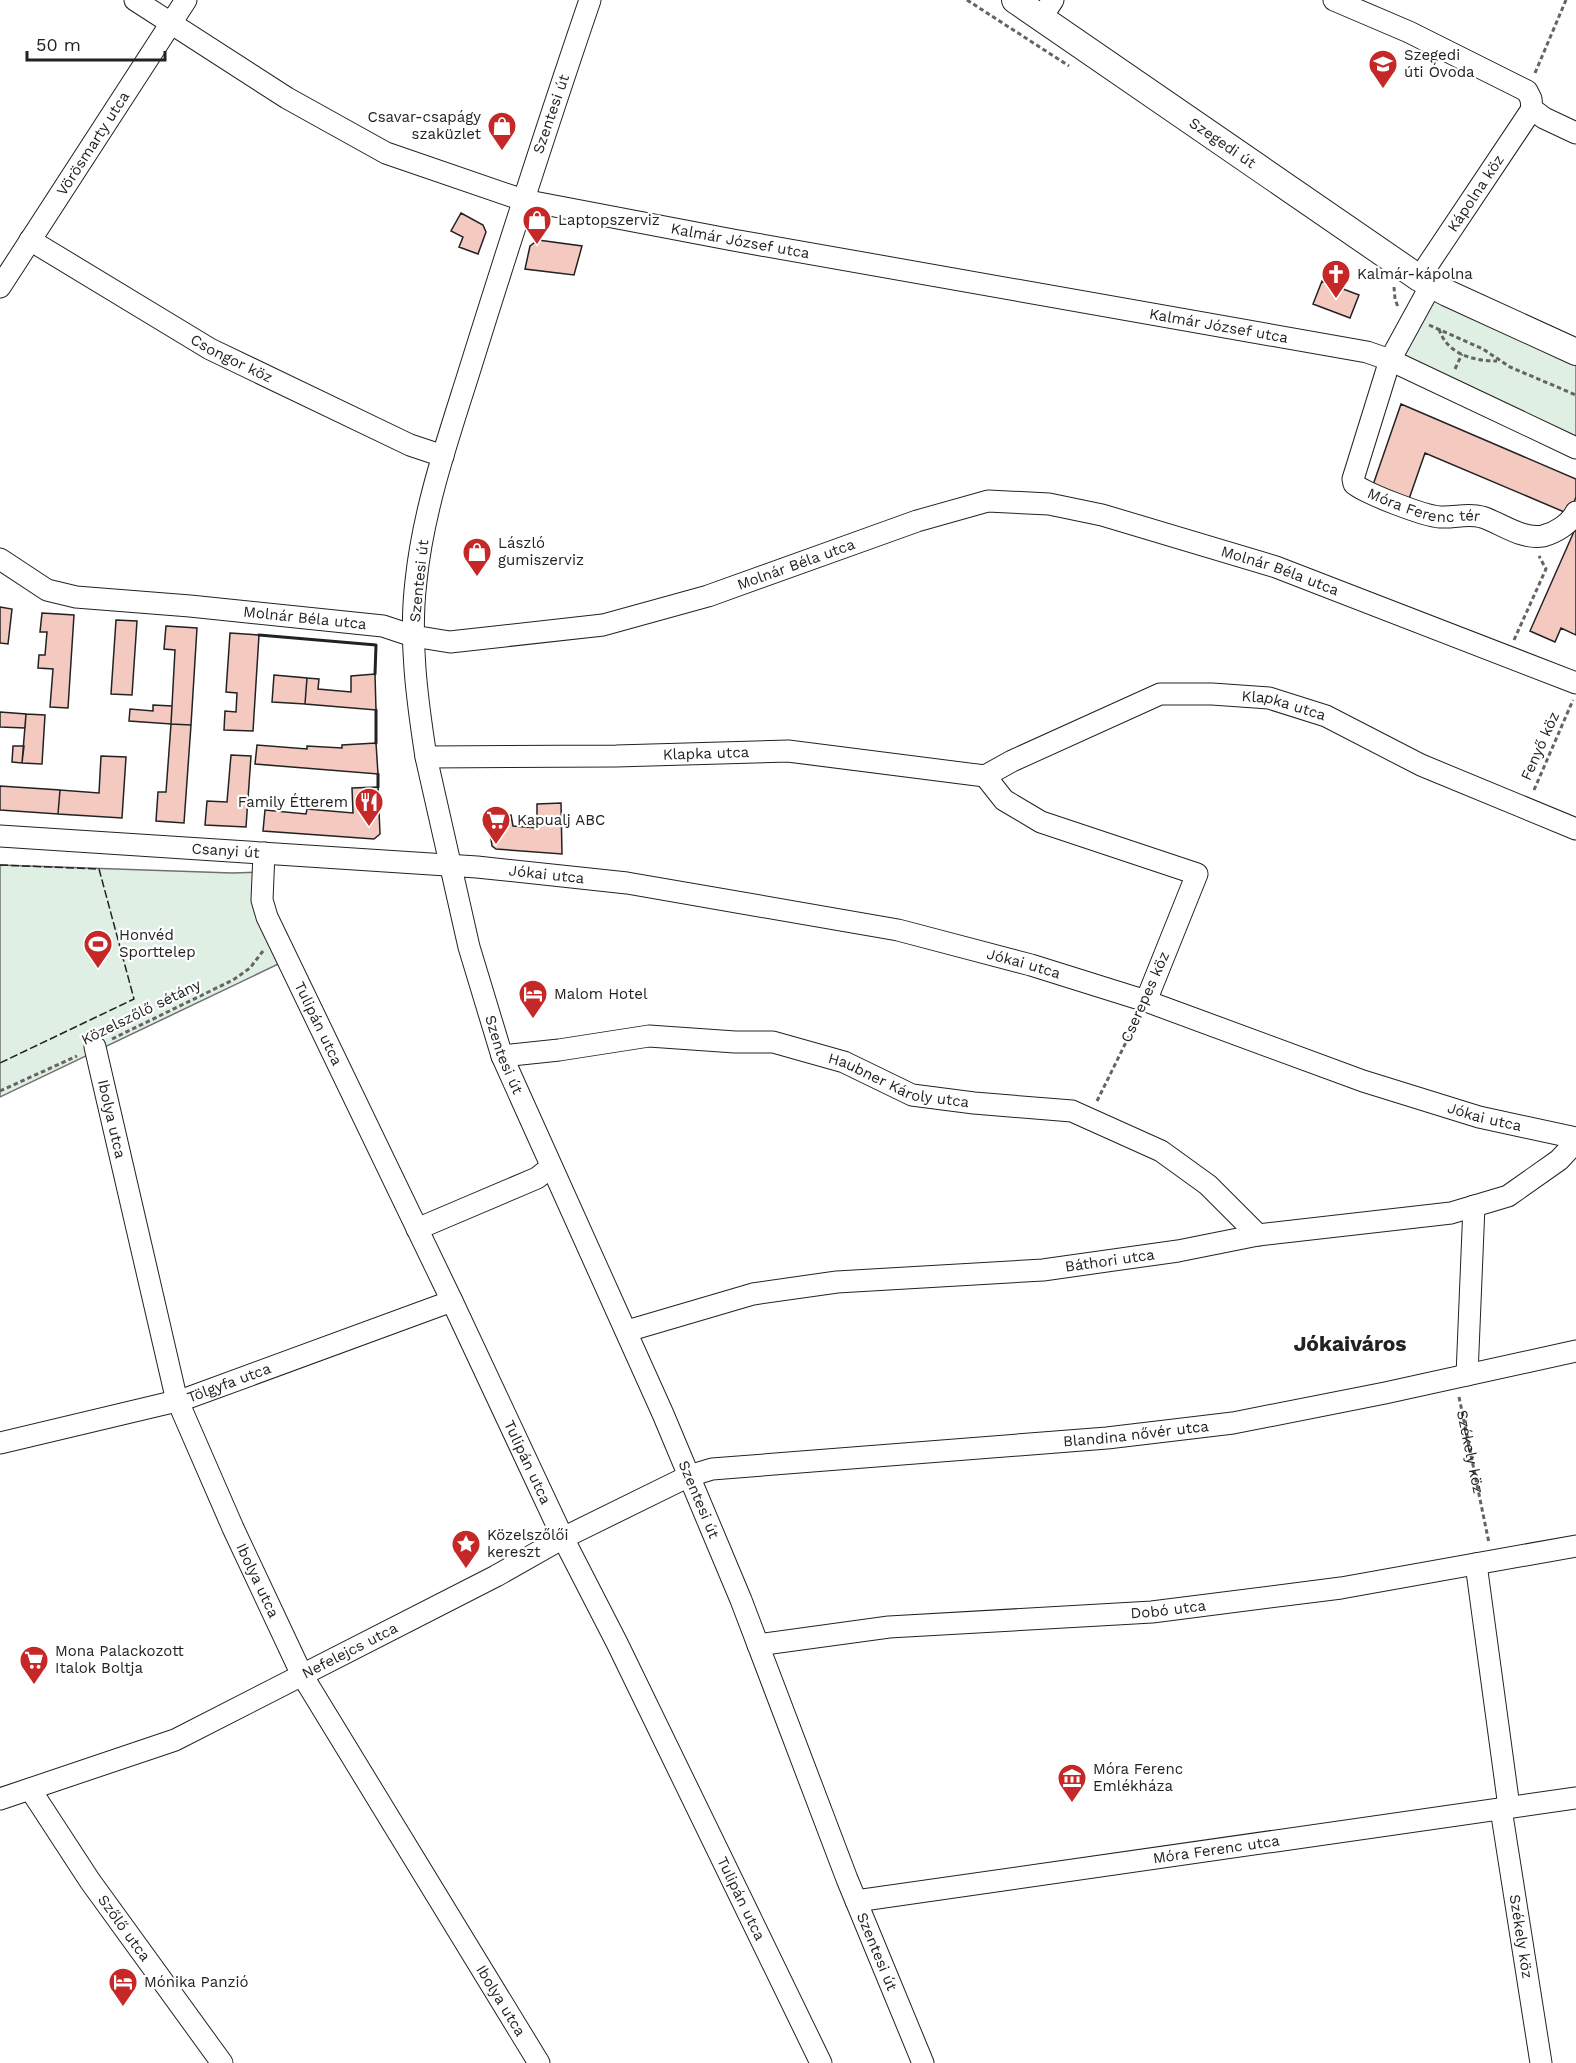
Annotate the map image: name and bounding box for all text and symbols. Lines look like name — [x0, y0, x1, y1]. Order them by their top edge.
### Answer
scale bar — [27, 24, 165, 62]
text: 50 m — [36, 34, 81, 55]
place label: Szegedi úti Óvoda — [1404, 46, 1475, 81]
school or university icon: Szegedi úti Óvoda — [1367, 48, 1399, 90]
street label: Szentesi út — [529, 71, 573, 156]
street label: Vörösmarty utca — [53, 88, 134, 199]
place label: Csavar-csapágy szaküzlet — [367, 108, 482, 143]
shop icon: Csavar-csapágy szaküzlet — [486, 110, 518, 152]
street label: Szegedi út — [1186, 114, 1260, 172]
street label: Kápolna köz — [1444, 151, 1508, 235]
shop icon: Laptopszerviz — [521, 204, 553, 246]
place label: Laptopszerviz — [558, 211, 660, 229]
street label: Kalmár József utca — [669, 219, 812, 262]
church icon: Kalmár-kápolna — [1320, 258, 1352, 300]
place label: Kalmár-kápolna — [1357, 265, 1473, 283]
street label: Kalmár József utca — [1148, 305, 1290, 347]
street label: Csongor köz — [187, 330, 276, 387]
street label: Móra Ferenc tér — [1365, 484, 1481, 526]
place label: László gumiszerviz — [498, 534, 584, 569]
street label: Molnár Béla utca — [735, 535, 858, 594]
shop icon: László gumiszerviz — [461, 536, 493, 578]
street label: Szentesi út — [406, 538, 432, 623]
street label: Molnár Béla utca — [1219, 542, 1342, 600]
street label: Molnár Béla utca — [242, 603, 368, 633]
street label: Klapka utca — [1241, 687, 1329, 725]
street label: Fenyő köz — [1517, 709, 1563, 783]
street label: Klapka utca — [662, 743, 750, 764]
restaurant icon: Family Étterem — [353, 786, 385, 828]
place label: Family Étterem — [238, 793, 348, 811]
supermarket icon: Kapualj ABC — [480, 804, 512, 846]
place label: Kapualj ABC — [517, 811, 605, 829]
street label: Csanyi út — [191, 839, 261, 862]
street label: Jókai utca — [508, 861, 586, 887]
place label: Honvéd Sporttelep — [119, 926, 196, 961]
sports icon: Honvéd Sporttelep — [82, 928, 114, 970]
street label: Jókai utca — [985, 945, 1063, 983]
street label: Cserepes köz — [1117, 949, 1173, 1045]
street label: Közelszőlő sétány — [78, 975, 204, 1049]
hotel icon: Malom Hotel — [517, 978, 549, 1020]
street label: Tulipán utca — [291, 979, 346, 1069]
place label: Malom Hotel — [554, 985, 648, 1003]
street label: Szentesi út — [481, 1013, 527, 1097]
street label: Haubner Károly utca — [826, 1049, 971, 1111]
street label: Ibolya utca — [94, 1078, 130, 1161]
street label: Jókai utca — [1445, 1099, 1524, 1135]
street label: Báthori utca — [1064, 1245, 1156, 1276]
district label: Jókaiváros — [1293, 1331, 1407, 1356]
street label: Tölgyfa utca — [185, 1359, 274, 1406]
street label: Székely köz — [1453, 1408, 1488, 1495]
street label: Tulipán utca — [500, 1417, 555, 1508]
street label: Blandina nővér utca — [1062, 1417, 1210, 1450]
street label: Szentesi út — [675, 1458, 723, 1542]
place label: Közelszőlői kereszt — [487, 1526, 569, 1561]
place icon: Közelszőlői kereszt — [450, 1528, 482, 1570]
street label: Ibolya utca — [232, 1540, 283, 1621]
street label: Dobó utca — [1130, 1596, 1207, 1622]
street label: Nefelejcs utca — [299, 1619, 401, 1683]
place label: Mona Palackozott Italok Boltja — [55, 1642, 185, 1677]
supermarket icon: Mona Palackozott Italok Boltja — [18, 1644, 50, 1686]
place label: Móra Ferenc Emlékháza — [1093, 1760, 1183, 1795]
museum icon: Móra Ferenc Emlékháza — [1056, 1762, 1088, 1804]
street label: Móra Ferenc utca — [1152, 1831, 1281, 1867]
street label: Tulipán utca — [713, 1854, 769, 1944]
street label: Szőlő utca — [94, 1891, 155, 1965]
street label: Székely köz — [1506, 1893, 1537, 1980]
street label: Szentesi út — [853, 1910, 901, 1994]
street label: Ibolya utca — [472, 1962, 530, 2040]
hotel icon: Mónika Panzió — [107, 1966, 139, 2008]
place label: Mónika Panzió — [144, 1973, 249, 1991]

